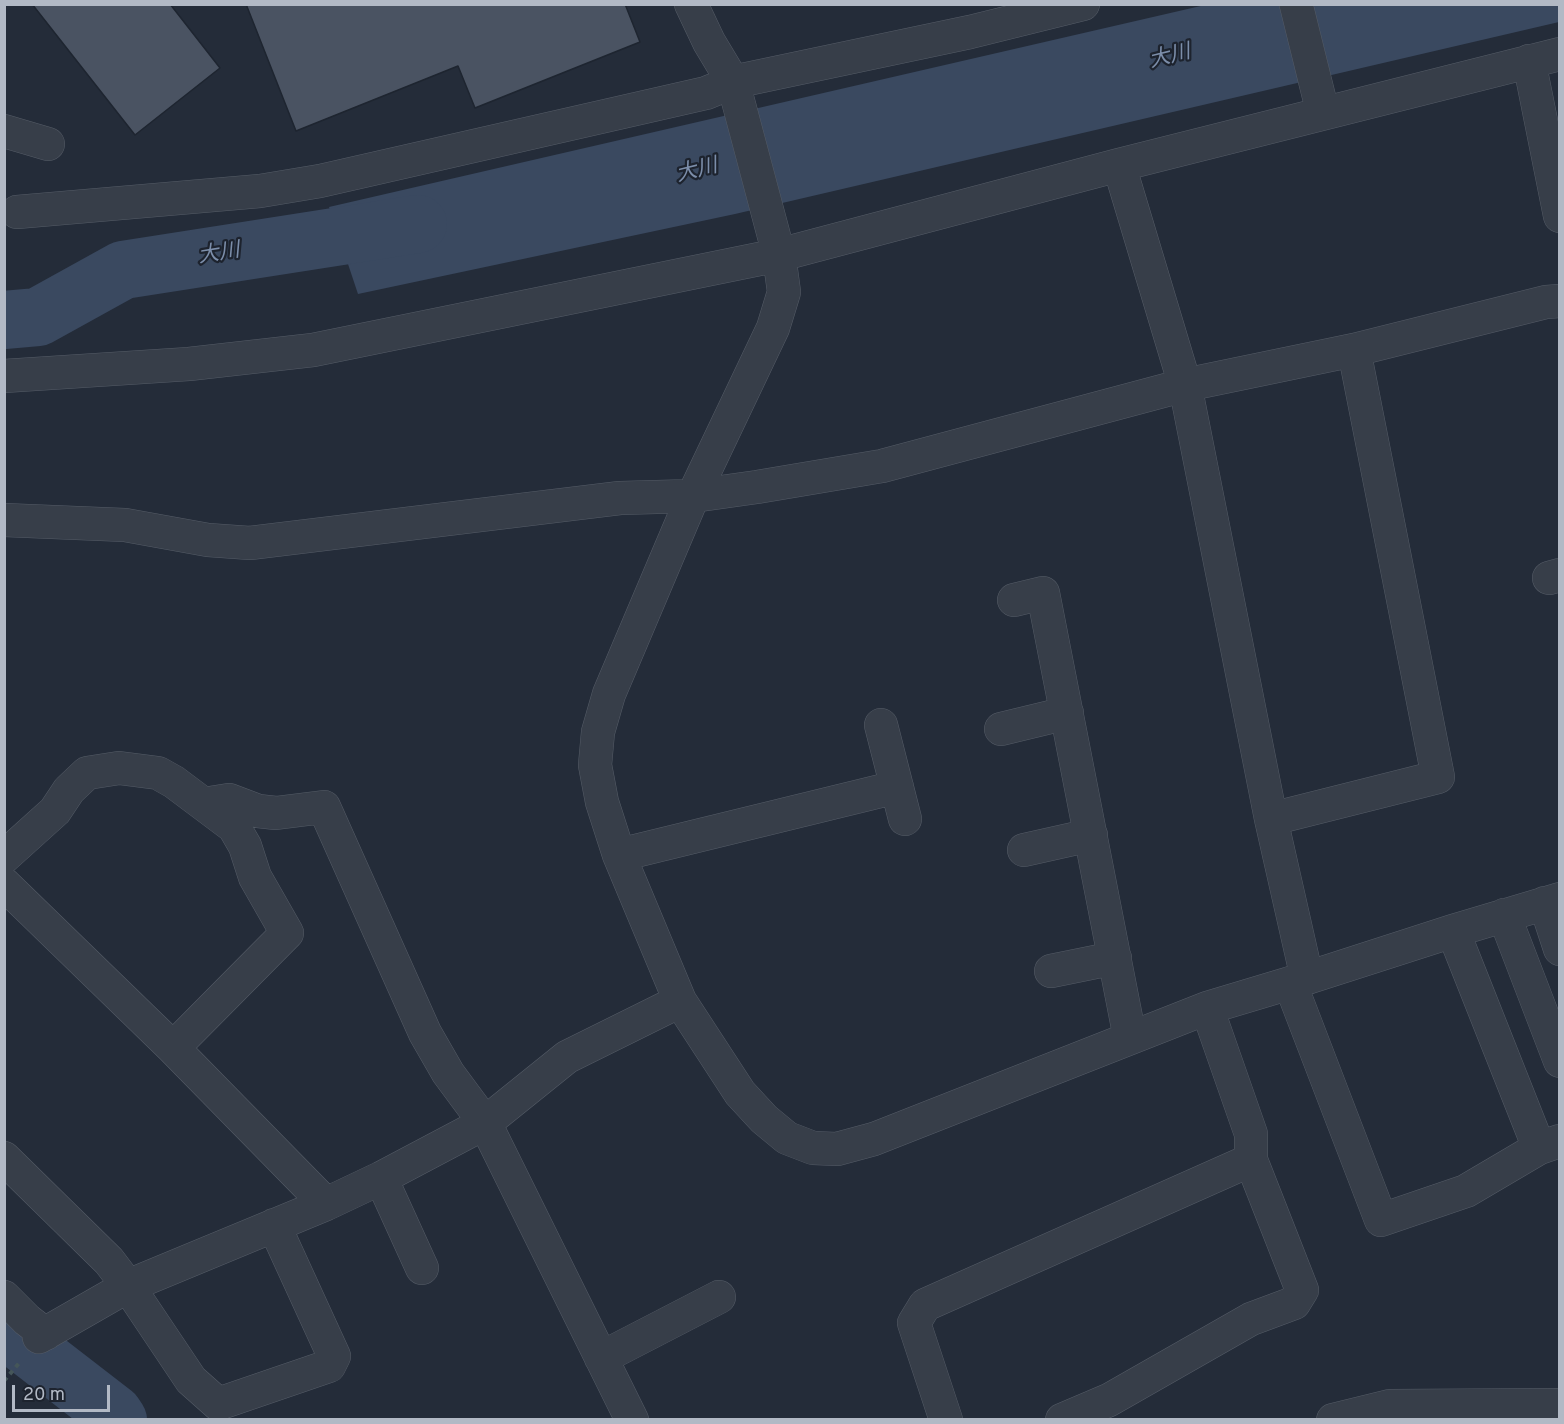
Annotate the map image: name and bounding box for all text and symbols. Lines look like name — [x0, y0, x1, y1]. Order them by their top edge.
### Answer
water label: 大川 — [1147, 41, 1193, 75]
water label: 大川 — [674, 155, 720, 189]
water label: 大川 — [196, 239, 242, 271]
scale bar — [15, 1373, 112, 1411]
text: 20 m — [23, 1384, 65, 1407]

